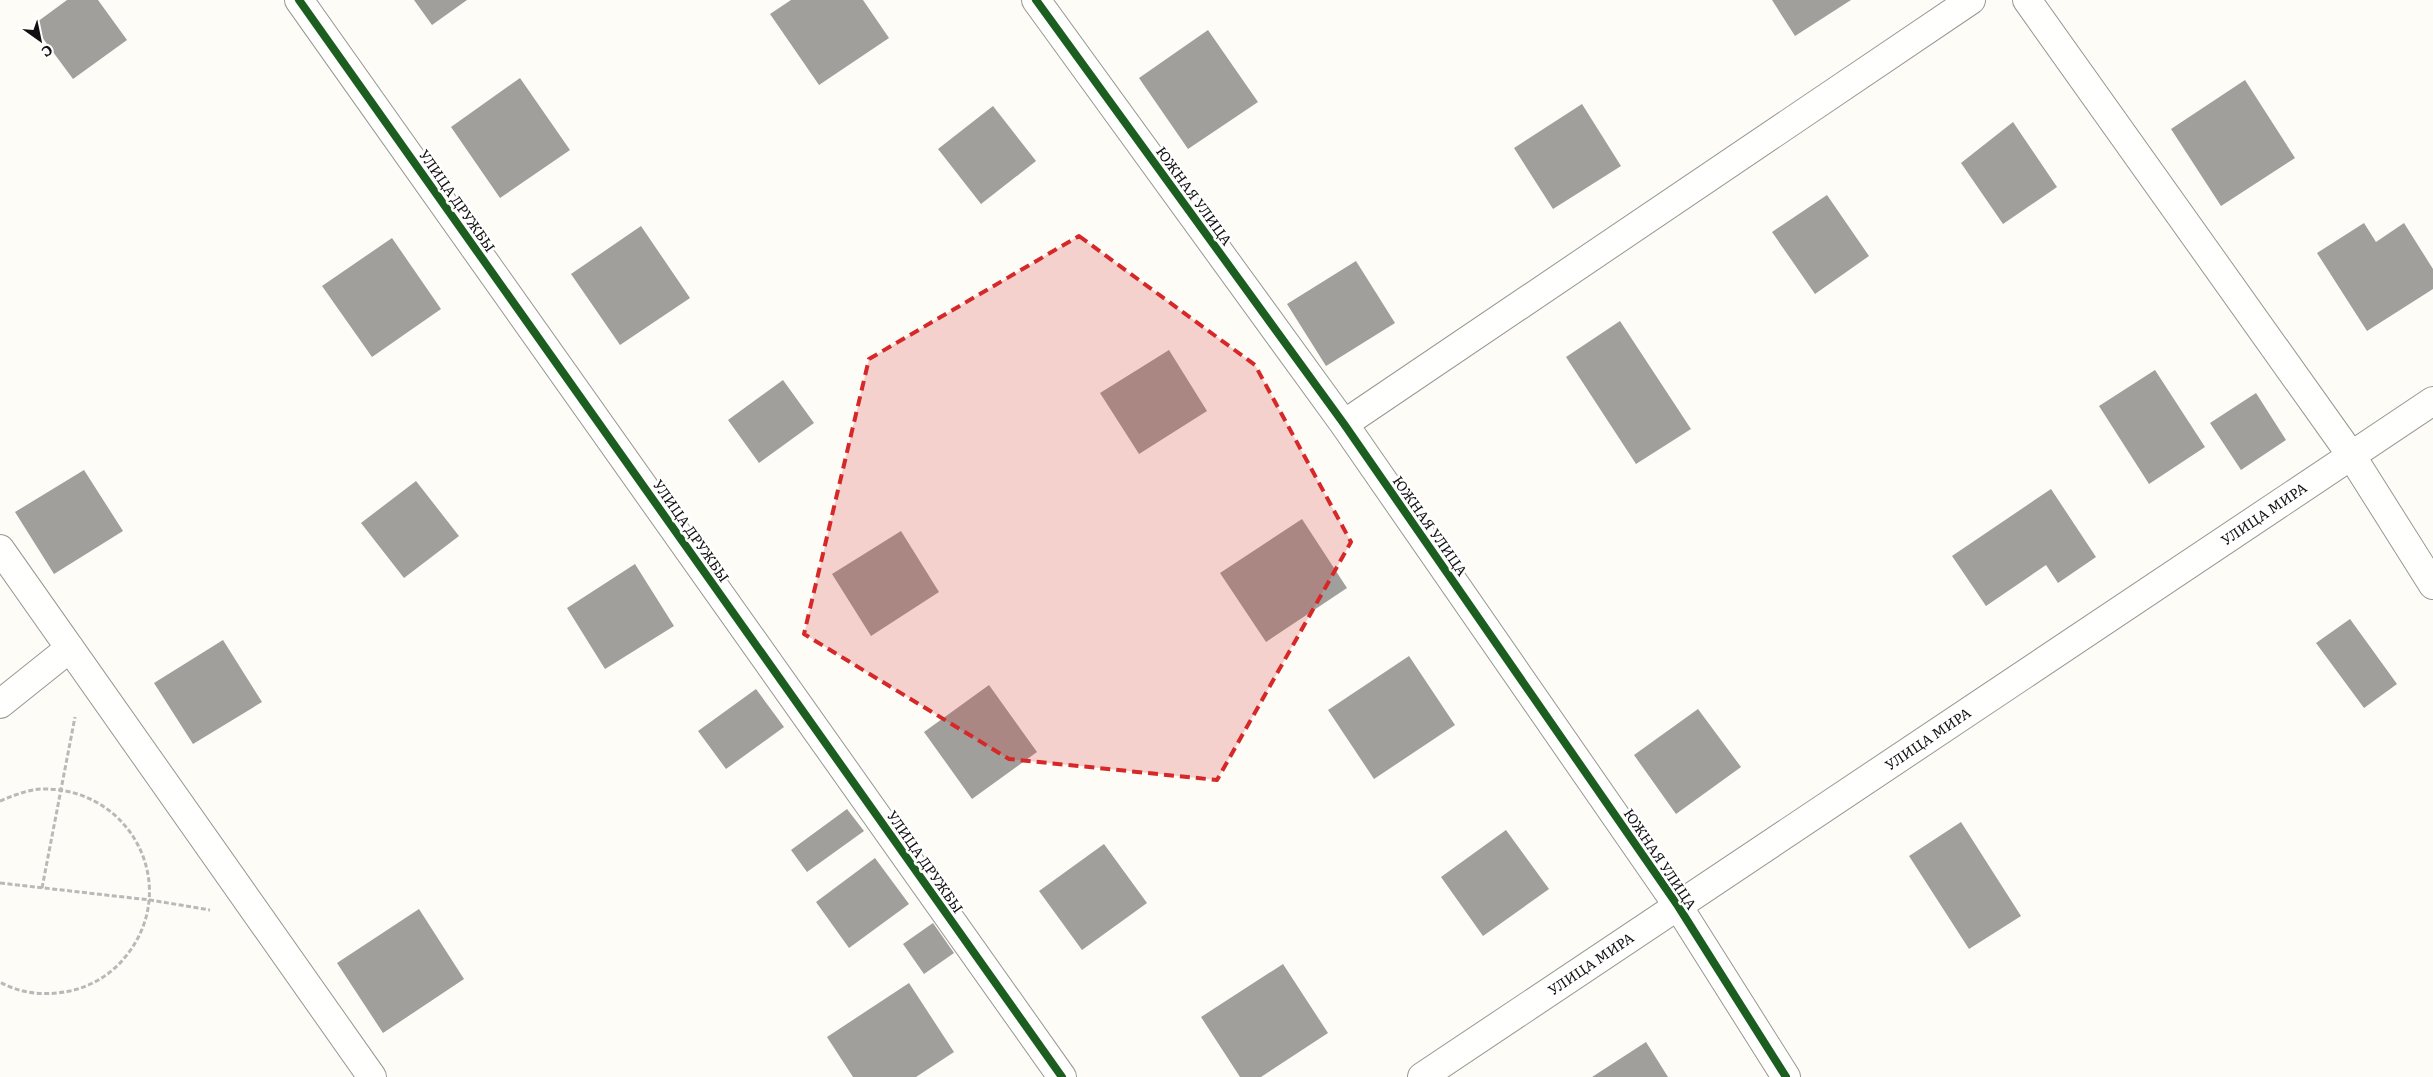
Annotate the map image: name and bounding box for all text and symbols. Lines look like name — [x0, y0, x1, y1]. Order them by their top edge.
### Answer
north arrow — [15, 15, 65, 65]
text: С — [38, 41, 57, 63]
street label: ЮЖНАЯ УЛИЦА — [1152, 142, 1238, 250]
street label: УЛИЦА ДРУЖБЫ — [415, 145, 501, 256]
street label: ЮЖНАЯ УЛИЦА — [1389, 471, 1473, 580]
street label: УЛИЦА ДРУЖБЫ — [649, 475, 735, 586]
street label: УЛИЦА МИРА — [2217, 477, 2311, 549]
street label: УЛИЦА МИРА — [1881, 702, 1975, 774]
street label: ЮЖНАЯ УЛИЦА — [1620, 804, 1702, 914]
street label: УЛИЦА ДРУЖБЫ — [883, 806, 969, 917]
street label: УЛИЦА МИРА — [1544, 927, 1638, 999]

